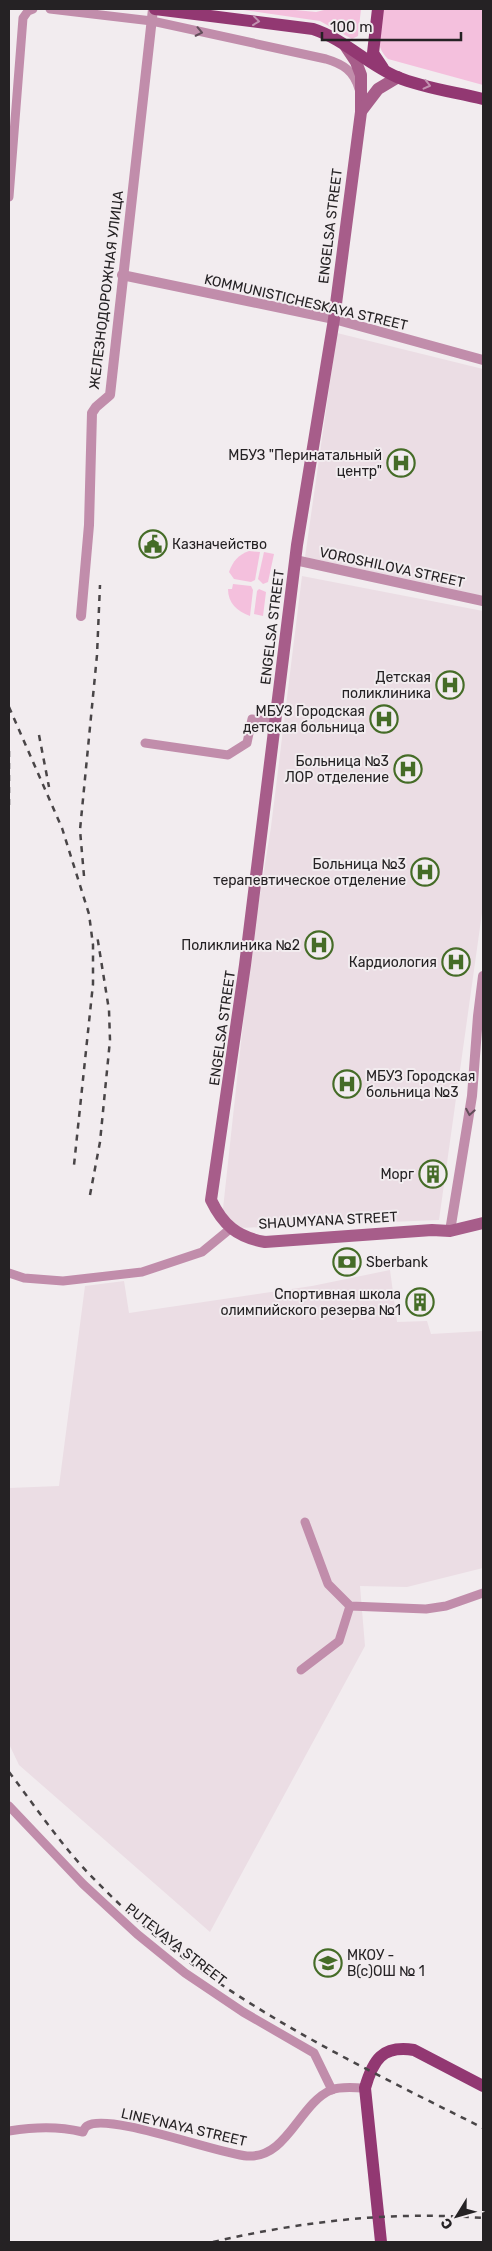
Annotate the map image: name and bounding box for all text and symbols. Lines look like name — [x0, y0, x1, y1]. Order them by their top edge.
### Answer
scale bar — [322, 10, 461, 42]
one-way arrow — [252, 15, 260, 26]
text: 100 m — [330, 18, 372, 36]
one-way arrow — [195, 26, 204, 36]
one-way arrow — [423, 79, 431, 90]
street label: ENGELSA STREET — [315, 167, 346, 285]
street label: ЖЕЛЕЗНОДОРОЖНАЯ УЛИЦА — [86, 189, 127, 391]
street label: KOMMUNISTICHESKAYA STREET — [203, 271, 409, 334]
place label: МБУЗ "Перинатальный центр" — [228, 447, 382, 480]
hospital icon: МБУЗ "Перинатальный центр" — [386, 448, 416, 478]
public building icon: Казначейство — [138, 529, 168, 559]
place label: Казначейство — [172, 536, 267, 553]
street label: VOROSHILOVA STREET — [318, 544, 466, 591]
street label: ENGELSA STREET — [257, 568, 288, 686]
place label: Детская поликлиника — [342, 669, 431, 702]
hospital icon: Детская поликлиника — [435, 670, 465, 700]
place label: МБУЗ Городская детская больница — [243, 703, 365, 736]
hospital icon: МБУЗ Городская детская больница — [369, 704, 399, 734]
place label: Больница №3 ЛОР отделение — [285, 753, 389, 786]
hospital icon: Больница №3 ЛОР отделение — [393, 754, 423, 784]
place label: Больница №3 терапевтическое отделение — [213, 856, 406, 889]
hospital icon: Больница №3 терапевтическое отделение — [410, 857, 440, 887]
hospital icon: Поликлиника №2 — [304, 930, 334, 960]
place label: Поликлиника №2 — [181, 937, 300, 954]
hospital icon: Кардиология — [441, 947, 471, 977]
place label: Кардиология — [349, 954, 437, 971]
street label: ENGELSA STREET — [206, 969, 239, 1087]
place label: МБУЗ Городская больница №3 — [366, 1068, 475, 1101]
hospital icon: МБУЗ Городская больница №3 — [332, 1069, 362, 1099]
one-way arrow — [465, 1108, 475, 1116]
building icon: Морг — [418, 1159, 448, 1189]
place label: Морг — [380, 1166, 414, 1183]
street label: SHAUMYANA STREET — [258, 1208, 398, 1233]
bank icon: Sberbank — [332, 1247, 362, 1277]
place label: Sberbank — [366, 1254, 429, 1271]
place label: Спортивная школа олимпийского резерва №1 — [221, 1286, 401, 1319]
building icon: Спортивная школа олимпийского резерва №1 — [405, 1287, 435, 1317]
street label: PUTEVAYA STREET — [122, 1900, 230, 1989]
place label: МКОУ - В(с)ОШ № 1 — [347, 1947, 425, 1980]
school or university icon: МКОУ - В(с)ОШ № 1 — [313, 1948, 343, 1978]
street label: LINEYNAYA STREET — [119, 2105, 248, 2150]
north arrow — [432, 2191, 482, 2241]
text: С — [437, 2214, 457, 2233]

